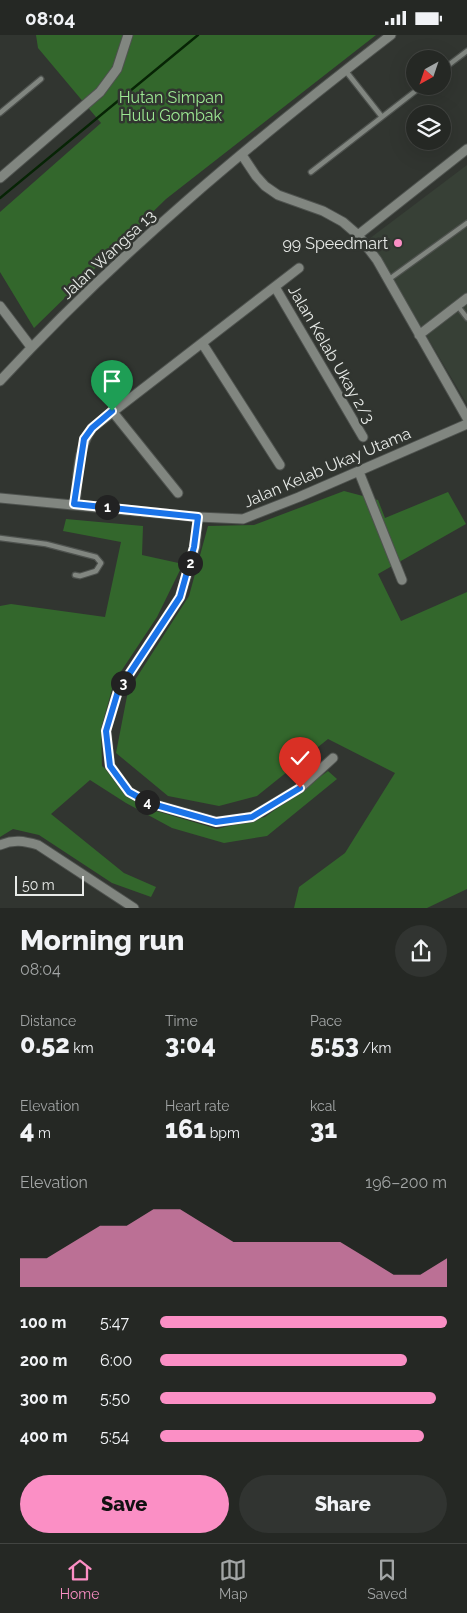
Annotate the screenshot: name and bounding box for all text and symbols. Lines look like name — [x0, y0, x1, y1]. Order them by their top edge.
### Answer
text: 08:04 — [25, 7, 75, 29]
north arrow — [406, 50, 451, 95]
map controls — [406, 50, 451, 150]
park label: Hutan Simpan Hulu Gombak — [119, 88, 223, 125]
button: layers — [406, 105, 451, 150]
street label: Jalan Wangsa 13 — [57, 206, 159, 303]
place label: 99 Speedmart — [282, 234, 389, 253]
marker: 99 Speedmart — [392, 237, 404, 249]
street label: Jalan Kelab Ukay 2/3 — [284, 282, 379, 427]
pin — [91, 360, 133, 411]
icon: arrive — [98, 367, 126, 395]
street label: Jalan Kelab Ukay Utama — [241, 424, 414, 511]
pin: 1 — [94, 495, 120, 519]
text: 1 — [104, 499, 111, 515]
pin: 2 — [178, 551, 202, 575]
text: 2 — [187, 555, 194, 571]
pin: 3 — [110, 671, 136, 695]
text: 3 — [120, 675, 127, 691]
pin — [279, 737, 321, 788]
icon: check — [286, 744, 314, 772]
pin: 4 — [134, 789, 160, 815]
text: 4 — [144, 794, 152, 810]
scale bar — [15, 873, 84, 896]
text: 50 m — [22, 877, 55, 893]
text: Morning run — [20, 924, 184, 957]
button: share — [395, 925, 447, 977]
text: 08:04 — [20, 960, 61, 979]
text: Distance — [20, 1013, 76, 1029]
text: Time — [165, 1013, 198, 1029]
text: Pace — [310, 1013, 342, 1029]
text: 0.52 — [20, 1029, 70, 1059]
text: 3:04 — [165, 1029, 216, 1059]
text: 5:53 — [310, 1029, 359, 1059]
text: km — [70, 1040, 94, 1056]
text: /km — [359, 1040, 391, 1056]
text: Elevation — [20, 1098, 79, 1114]
text: Heart rate — [165, 1098, 229, 1114]
text: kcal — [310, 1098, 336, 1114]
text: 4 — [20, 1114, 34, 1144]
text: 161 — [165, 1114, 206, 1144]
text: 31 — [310, 1114, 337, 1144]
text: m — [34, 1125, 51, 1141]
text: bpm — [206, 1125, 240, 1141]
text: Elevation — [20, 1173, 88, 1192]
text: 196–200 m — [365, 1173, 447, 1192]
text: 100 m — [20, 1313, 66, 1332]
text: 5:47 — [100, 1313, 129, 1332]
text: 200 m — [20, 1351, 67, 1370]
text: 6:00 — [100, 1351, 132, 1370]
text: 300 m — [20, 1389, 67, 1408]
text: 5:50 — [100, 1389, 130, 1408]
text: 400 m — [20, 1427, 68, 1446]
text: 5:54 — [100, 1427, 129, 1446]
button: Save — [20, 1475, 229, 1533]
button: Share — [239, 1475, 447, 1533]
tab: Home — [60, 1556, 99, 1602]
tab: Map — [219, 1556, 248, 1602]
tab: Saved — [367, 1556, 407, 1602]

